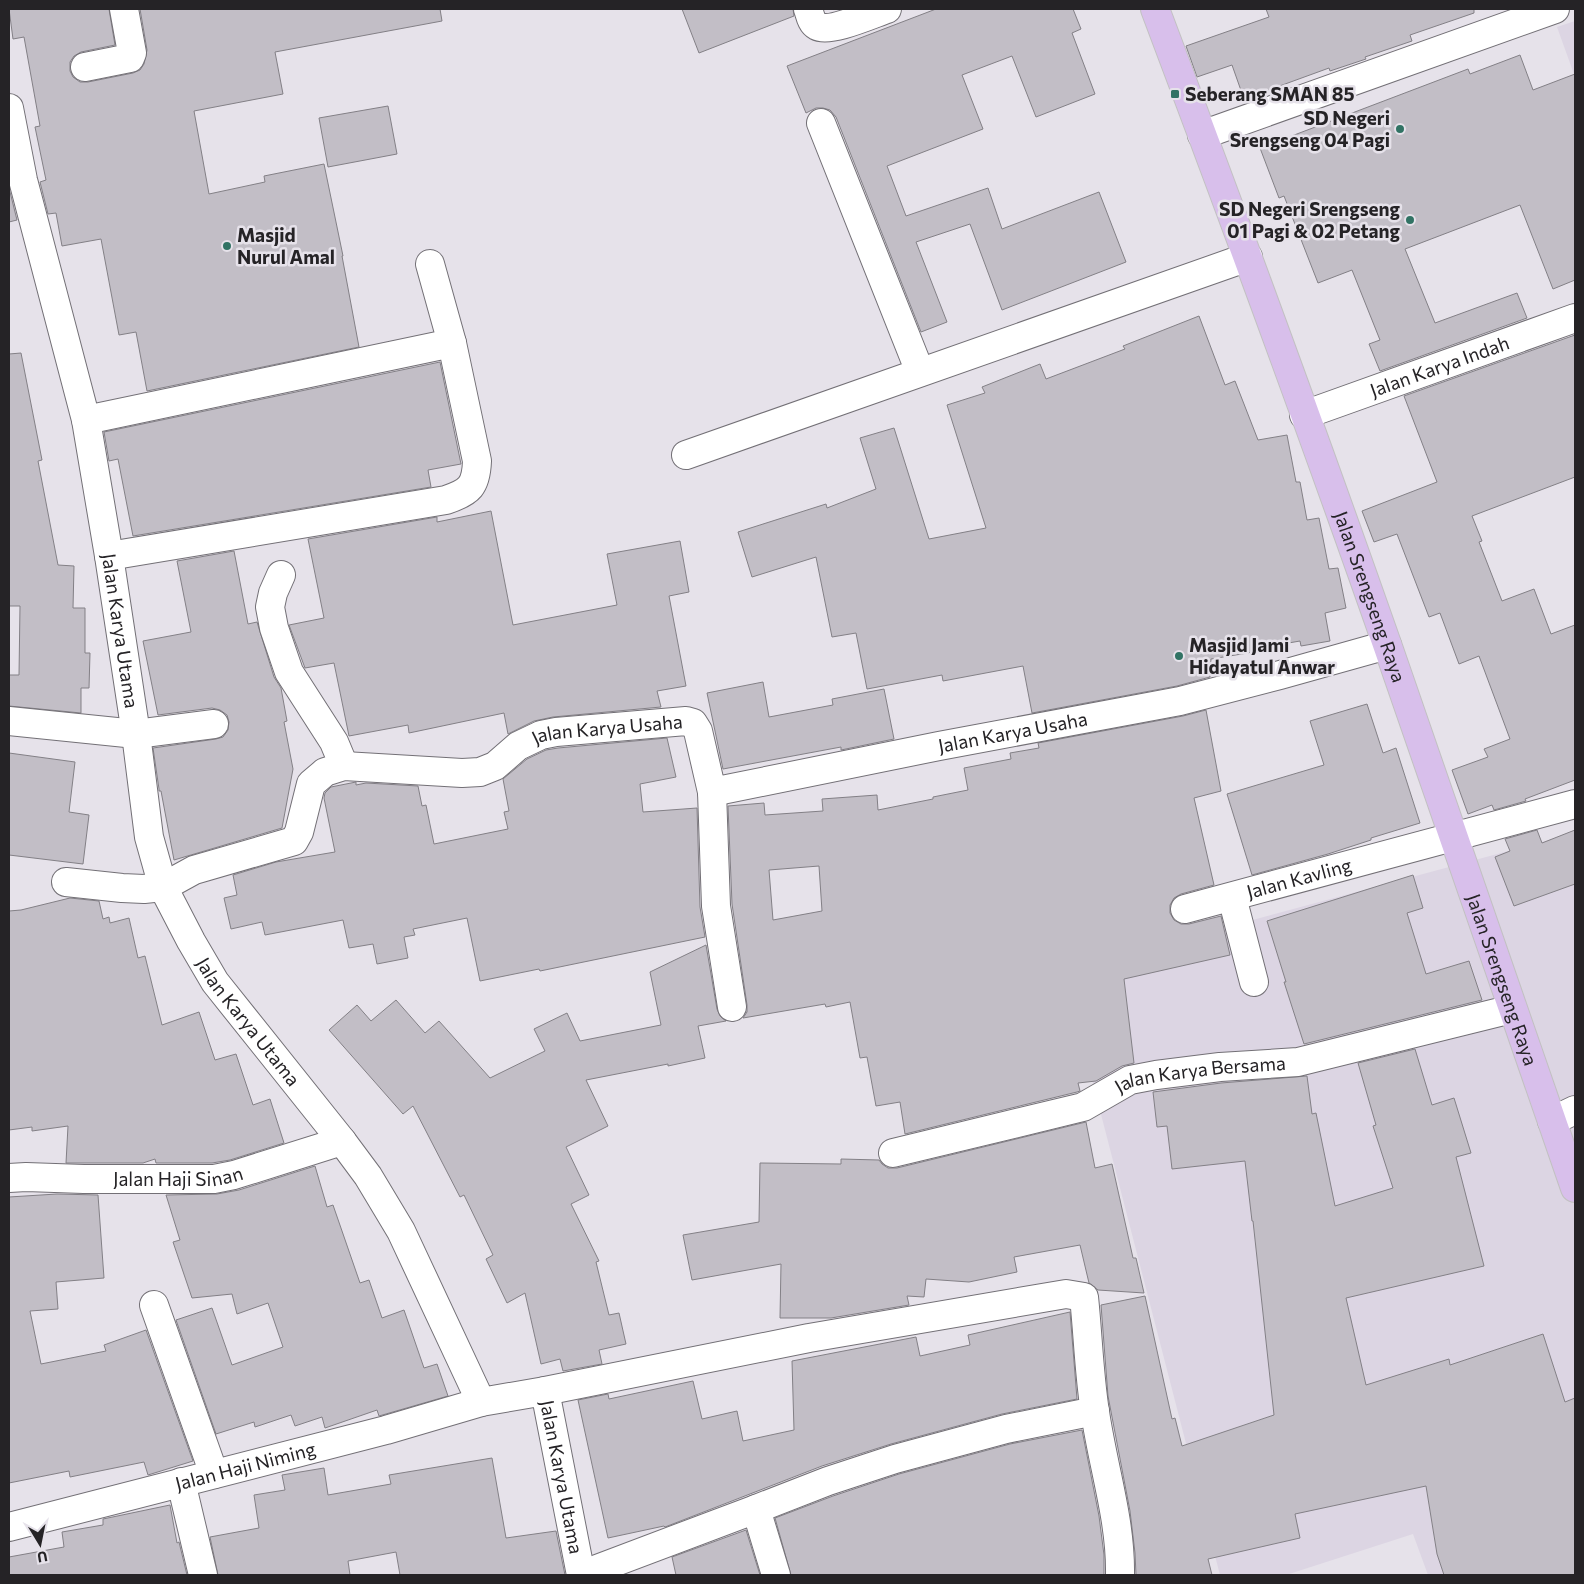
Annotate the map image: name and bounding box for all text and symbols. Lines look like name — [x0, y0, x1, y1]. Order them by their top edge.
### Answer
place label: Seberang SMAN 85 — [1185, 82, 1354, 105]
marker: Seberang SMAN 85 — [1169, 88, 1181, 100]
place label: SD Negeri Srengseng 04 Pagi — [1230, 106, 1390, 151]
marker: SD Negeri Srengseng 04 Pagi — [1394, 123, 1406, 135]
place label: SD Negeri Srengseng 01 Pagi & 02 Petang — [1219, 197, 1401, 242]
marker: SD Negeri Srengseng 01 Pagi & 02 Petang — [1404, 214, 1416, 226]
place label: Masjid Nurul Amal — [237, 223, 335, 268]
marker: Masjid Nurul Amal — [221, 240, 233, 252]
street label: Jalan Karya Indah — [1367, 331, 1512, 401]
street label: Jalan Srengseng Raya — [1330, 508, 1411, 685]
street label: Jalan Karya Utama — [98, 552, 144, 710]
place label: Masjid Jami Hidayatul Anwar — [1189, 633, 1335, 678]
marker: Masjid Jami Hidayatul Anwar — [1173, 650, 1185, 662]
street label: Jalan Karya Usaha — [936, 707, 1089, 757]
street label: Jalan Karya Usaha — [528, 709, 684, 749]
street label: Jalan Kavling — [1244, 853, 1354, 903]
street label: Jalan Srengseng Raya — [1462, 891, 1543, 1068]
street label: Jalan Karya Utama — [192, 953, 305, 1090]
street label: Jalan Karya Bersama — [1110, 1051, 1286, 1098]
street label: Jalan Haji Sinan — [113, 1161, 246, 1190]
street label: Jalan Karya Utama — [536, 1398, 589, 1556]
street label: Jalan Haji Niming — [172, 1437, 318, 1495]
north arrow — [15, 1519, 65, 1569]
text: U — [36, 1548, 49, 1567]

